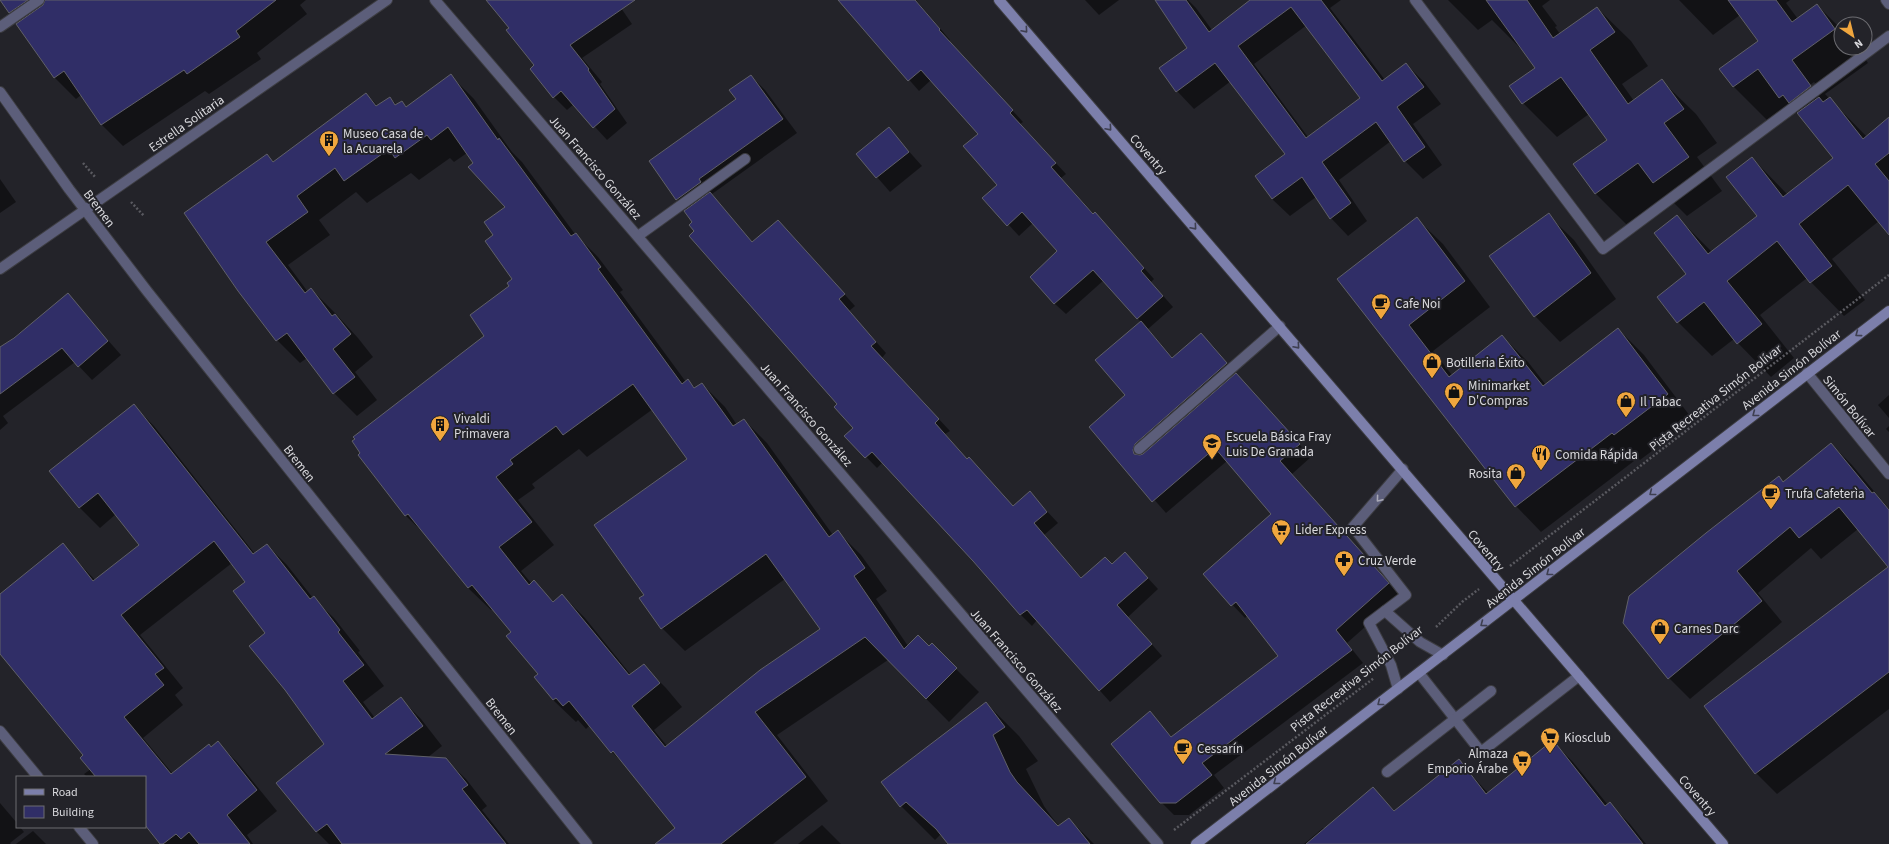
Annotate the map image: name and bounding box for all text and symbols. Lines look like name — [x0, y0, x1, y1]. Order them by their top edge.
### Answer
north arrow — [1833, 16, 1873, 56]
one-way arrow — [1020, 25, 1027, 32]
text: N — [1851, 36, 1866, 52]
street label: Estrella Solitaria — [145, 91, 228, 157]
street label: Juan Francisco González — [545, 112, 646, 224]
one-way arrow — [1105, 123, 1112, 131]
place label: Museo Casa de la Acuarela — [343, 125, 423, 158]
building icon: Museo Casa de la Acuarela — [318, 129, 340, 157]
street label: Coventry — [1125, 130, 1171, 179]
street label: Bremen — [79, 186, 119, 231]
one-way arrow — [1190, 222, 1197, 229]
cafe icon: Cafe Noi — [1370, 292, 1392, 320]
place label: Cafe Noi — [1395, 295, 1440, 313]
street label: Avenida Simón Bolívar — [1738, 325, 1846, 414]
one-way arrow — [1855, 330, 1862, 337]
street label: Pista Recreativa Simón Bolívar — [1645, 340, 1786, 455]
one-way arrow — [1293, 342, 1300, 349]
shop icon: Botilleria Éxito — [1421, 351, 1443, 379]
place label: Botilleria Éxito — [1446, 354, 1525, 372]
street label: Juan Francisco González — [756, 359, 857, 471]
street label: Simón Bolívar — [1818, 372, 1880, 442]
place label: Minimarket D'Compras — [1468, 377, 1530, 410]
shop icon: Minimarket D'Compras — [1443, 381, 1465, 409]
shop icon: Il Tabac — [1615, 390, 1637, 418]
place label: Il Tabac — [1640, 393, 1681, 411]
one-way arrow — [1752, 409, 1759, 416]
place label: Vivaldi Primavera — [454, 410, 510, 443]
building icon: Vivaldi Primavera — [429, 414, 451, 442]
place label: Escuela Básica Fray Luis De Granada — [1226, 428, 1331, 461]
school or university icon: Escuela Básica Fray Luis De Granada — [1201, 432, 1223, 460]
street label: Bremen — [279, 441, 319, 486]
restaurant icon: Comida Rápida — [1530, 443, 1552, 471]
place label: Comida Rápida — [1555, 446, 1638, 464]
shop icon: Rosita — [1505, 462, 1527, 490]
place label: Rosita — [1468, 465, 1502, 483]
cafe icon: Trufa Cafeterìa — [1760, 482, 1782, 510]
place label: Trufa Cafeterìa — [1785, 485, 1865, 503]
one-way arrow — [1650, 488, 1657, 495]
one-way arrow — [1376, 494, 1383, 501]
supermarket icon: Lider Express — [1270, 518, 1292, 546]
place label: Lider Express — [1295, 521, 1367, 539]
street label: Avenida Simón Bolívar — [1482, 523, 1590, 612]
street label: Coventry — [1463, 526, 1509, 575]
pharmacy icon: Cruz Verde — [1333, 549, 1355, 577]
place label: Cruz Verde — [1358, 552, 1416, 570]
one-way arrow — [1547, 568, 1554, 575]
street label: Juan Francisco González — [966, 605, 1067, 717]
shop icon: Carnes Darc — [1649, 617, 1671, 645]
one-way arrow — [1480, 619, 1487, 626]
place label: Carnes Darc — [1674, 620, 1739, 638]
street label: Pista Recreativa Simón Bolívar — [1286, 621, 1427, 736]
street label: Bremen — [481, 694, 521, 739]
one-way arrow — [1377, 698, 1384, 705]
street label: Avenida Simón Bolívar — [1225, 721, 1333, 810]
supermarket icon: Kiosclub — [1539, 726, 1561, 754]
place label: Kiosclub — [1564, 729, 1611, 747]
cafe icon: Cessarín — [1172, 737, 1194, 765]
place label: Cessarín — [1197, 740, 1243, 758]
place label: Almaza Emporio Árabe — [1427, 745, 1508, 778]
supermarket icon: Almaza Emporio Árabe — [1511, 749, 1533, 777]
street label: Coventry — [1674, 771, 1720, 820]
legend — [16, 776, 146, 828]
one-way arrow — [1274, 778, 1281, 785]
text: Road — [52, 784, 78, 801]
text: Building — [52, 804, 94, 821]

